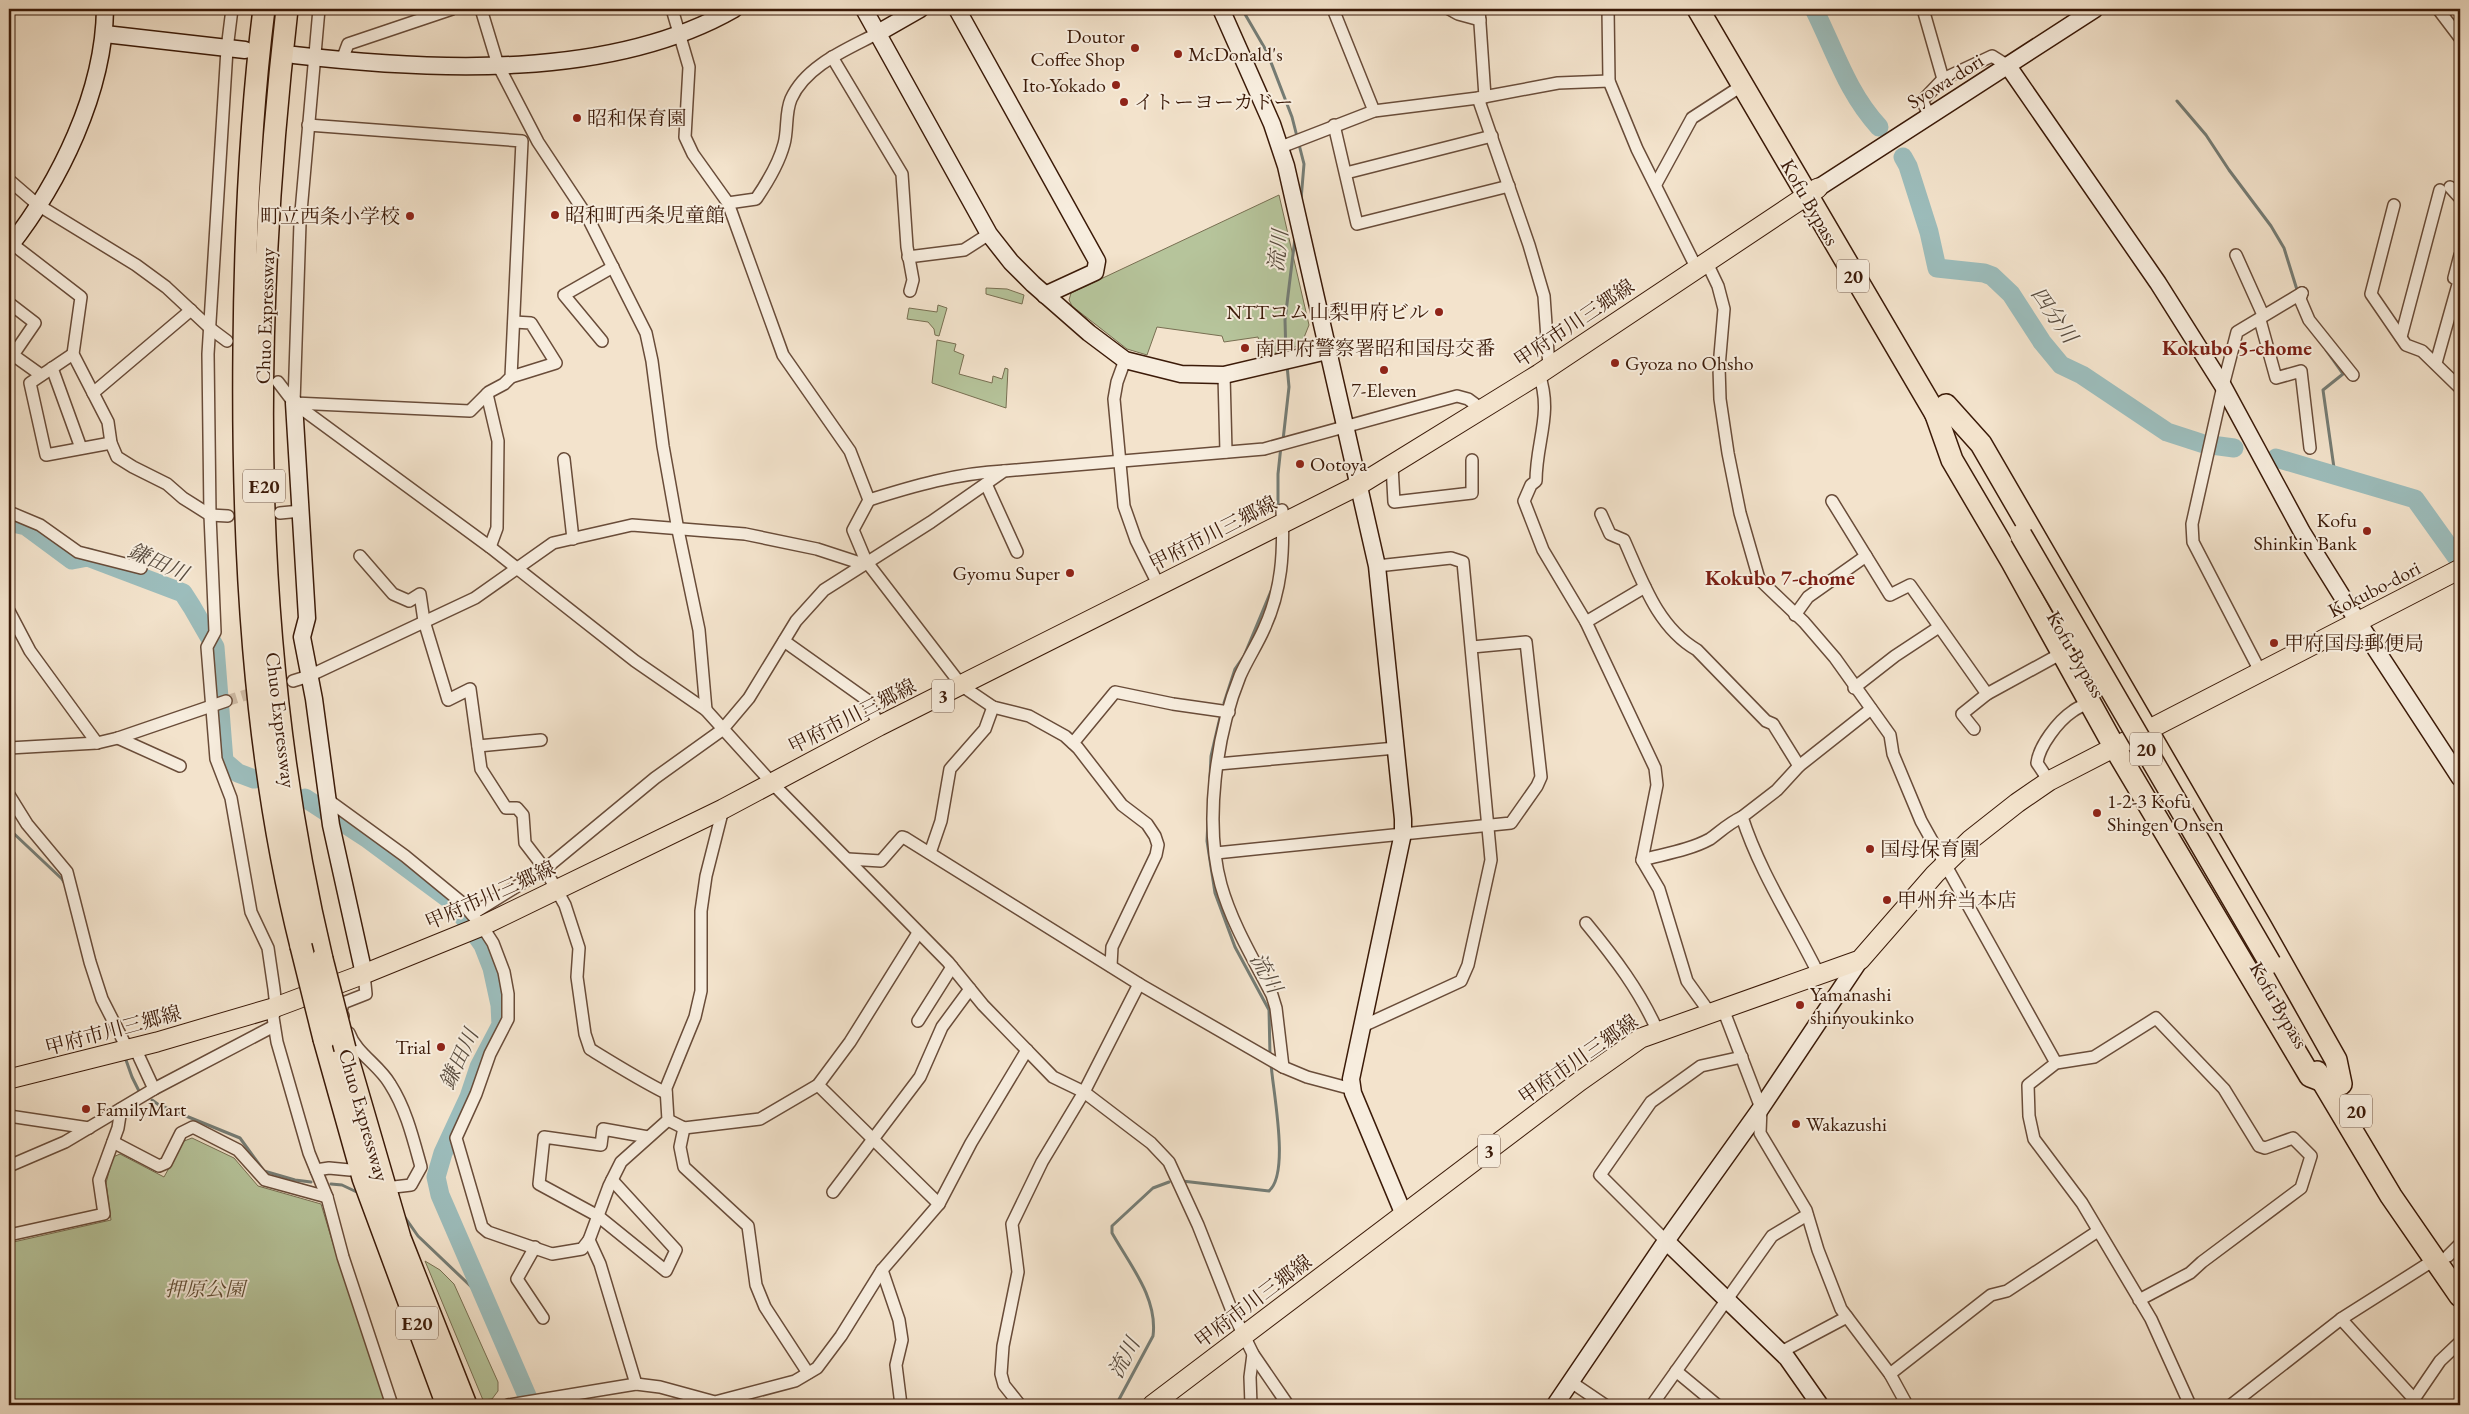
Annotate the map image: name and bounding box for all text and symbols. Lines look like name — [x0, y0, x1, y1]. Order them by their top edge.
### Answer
place label: Doutor Coffee Shop — [1031, 23, 1125, 72]
place label: McDonald's — [1188, 41, 1283, 67]
marker: Doutor Coffee Shop — [1129, 42, 1141, 54]
street label: Syowa-dori — [1902, 47, 1988, 115]
marker: McDonald's — [1172, 48, 1184, 60]
place label: Ito-Yokado — [1022, 72, 1106, 98]
marker: Ito-Yokado — [1110, 79, 1122, 91]
place label: イトーヨーカドー — [1134, 89, 1294, 115]
marker: イトーヨーカドー — [1118, 96, 1130, 108]
place label: 昭和保育園 — [587, 105, 687, 131]
marker: 昭和保育園 — [571, 112, 583, 124]
street label: Kofu Bypass — [1775, 154, 1845, 250]
place label: 昭和町西条児童館 — [565, 202, 725, 228]
place label: 町立西条小学校 — [260, 203, 400, 229]
marker: 昭和町西条児童館 — [549, 209, 561, 221]
marker: 町立西条小学校 — [404, 210, 416, 222]
water label: 流川 — [1262, 226, 1294, 273]
street label: Chuo Expressway — [250, 247, 280, 385]
road number: 20 — [1837, 260, 1869, 292]
street label: 甲府市川三郷線 — [1509, 273, 1639, 373]
water label: 四分川 — [2025, 281, 2085, 350]
place label: NTTコム山梨甲府ビル — [1226, 299, 1429, 325]
marker: NTTコム山梨甲府ビル — [1433, 306, 1445, 318]
district label: Kokubo 5-chome — [2162, 334, 2312, 361]
place label: 南甲府警察署昭和国母交番 — [1255, 335, 1495, 361]
marker: 南甲府警察署昭和国母交番 — [1239, 342, 1251, 354]
place label: Gyoza no Ohsho — [1625, 350, 1754, 376]
marker: Gyoza no Ohsho — [1609, 357, 1621, 369]
marker: 7-Eleven — [1378, 364, 1390, 376]
place label: 7-Eleven — [1351, 377, 1417, 403]
place label: Ootoya — [1310, 451, 1367, 477]
marker: Ootoya — [1294, 458, 1306, 470]
road number: E20 — [243, 470, 285, 502]
street label: 甲府市川三郷線 — [1145, 490, 1281, 576]
place label: Kofu Shinkin Bank — [2253, 507, 2358, 556]
marker: Kofu Shinkin Bank — [2361, 525, 2373, 537]
water label: 鎌田川 — [124, 536, 194, 588]
street label: Kokubo-dori — [2323, 555, 2425, 623]
place label: Gyomu Super — [952, 560, 1060, 586]
district label: Kokubo 7-chome — [1705, 564, 1855, 591]
marker: Gyomu Super — [1064, 567, 1076, 579]
street label: Kofu Bypass — [2041, 606, 2111, 702]
place label: 甲府国母郵便局 — [2284, 630, 2424, 656]
marker: 甲府国母郵便局 — [2268, 637, 2280, 649]
street label: Chuo Expressway — [260, 651, 302, 790]
street label: 甲府市川三郷線 — [784, 673, 920, 759]
road number: 3 — [932, 679, 954, 712]
road number: 20 — [2130, 732, 2162, 766]
place label: 1-2-3 Kofu Shingen Onsen — [2107, 788, 2224, 837]
marker: 1-2-3 Kofu Shingen Onsen — [2091, 807, 2103, 819]
place label: 国母保育園 — [1880, 836, 1980, 862]
marker: 国母保育園 — [1864, 843, 1876, 855]
street label: 甲府市川三郷線 — [421, 855, 559, 935]
place label: 甲州弁当本店 — [1897, 887, 2017, 913]
marker: 甲州弁当本店 — [1881, 894, 1893, 906]
water label: 流川 — [1244, 948, 1289, 999]
street label: Kofu Bypass — [2244, 957, 2314, 1053]
place label: Yamanashi shinyoukinko — [1810, 981, 1914, 1030]
street label: 甲府市川三郷線 — [42, 999, 184, 1061]
marker: Yamanashi shinyoukinko — [1794, 999, 1806, 1011]
street label: 甲府市川三郷線 — [1513, 1008, 1643, 1110]
water label: 鎌田川 — [433, 1023, 485, 1093]
place label: Trial — [395, 1034, 431, 1060]
marker: Trial — [435, 1041, 447, 1053]
street label: Chuo Expressway — [333, 1046, 395, 1184]
road number: 20 — [2340, 1094, 2372, 1128]
place label: FamilyMart — [96, 1096, 187, 1122]
marker: FamilyMart — [80, 1103, 92, 1115]
place label: Wakazushi — [1806, 1111, 1887, 1137]
marker: Wakazushi — [1790, 1118, 1802, 1130]
road number: 3 — [1478, 1134, 1500, 1168]
street label: 甲府市川三郷線 — [1189, 1248, 1317, 1354]
park label: 押原公園 — [165, 1276, 248, 1302]
road number: E20 — [396, 1306, 438, 1340]
water label: 流川 — [1102, 1331, 1146, 1383]

